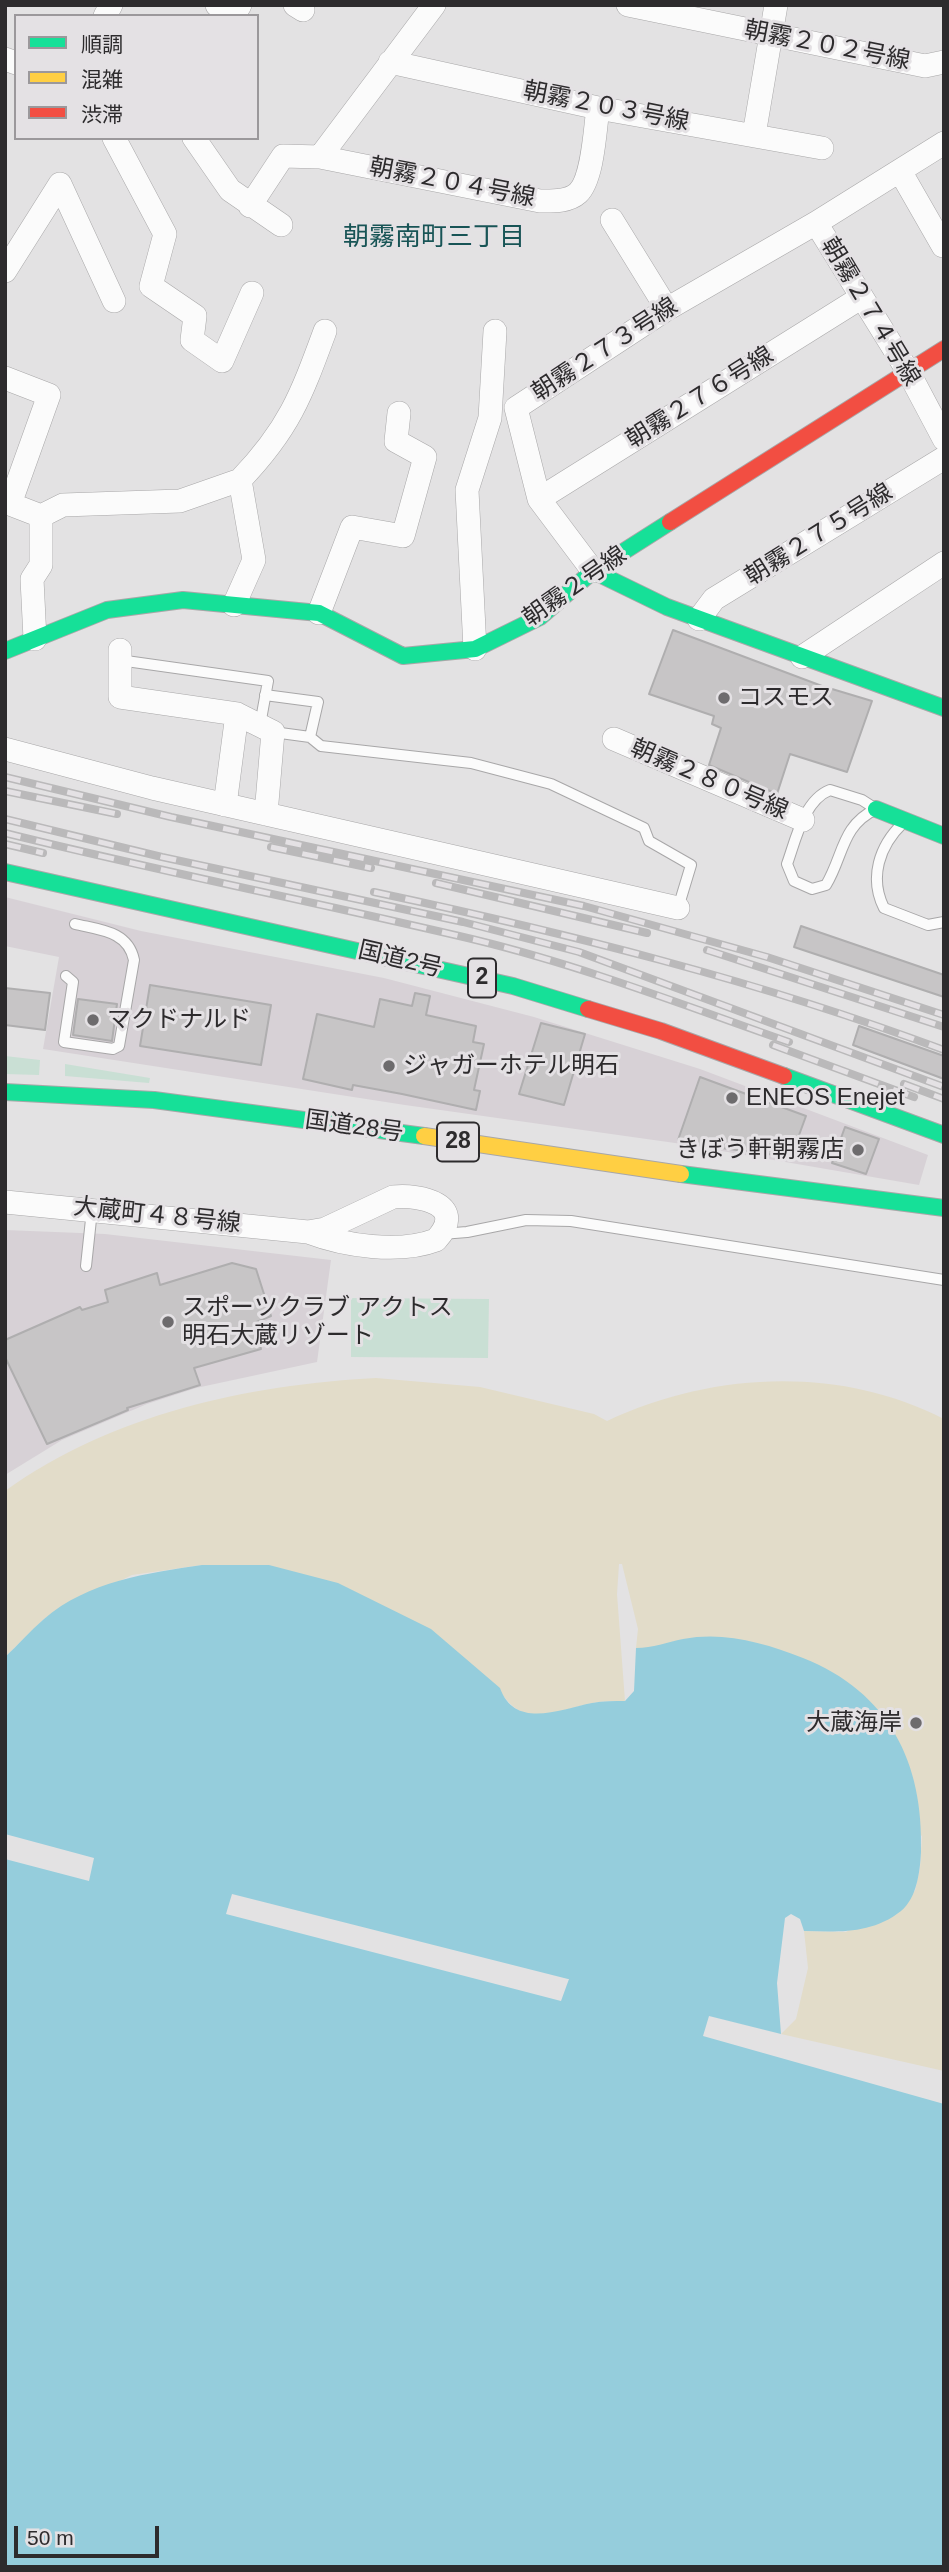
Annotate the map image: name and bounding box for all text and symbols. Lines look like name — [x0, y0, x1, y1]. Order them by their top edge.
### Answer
legend — [14, 14, 259, 140]
street label: 朝霧２０２号線 — [742, 16, 912, 76]
text: 順調 — [81, 33, 123, 56]
text: 混雑 — [81, 68, 123, 91]
street label: 朝霧２０３号線 — [521, 77, 691, 137]
text: 渋滞 — [81, 103, 123, 126]
street label: 朝霧２０４号線 — [367, 153, 537, 213]
district label: 朝霧南町三丁目 — [343, 222, 525, 254]
street label: 朝霧２７４号線 — [814, 233, 926, 391]
street label: 朝霧２７３号線 — [527, 292, 683, 408]
street label: 朝霧２７６号線 — [621, 341, 779, 455]
street label: 朝霧２７５号線 — [740, 478, 898, 592]
street label: 朝霧２号線 — [518, 541, 632, 633]
place label: コスモス — [738, 684, 834, 712]
marker: コスモス — [716, 690, 732, 706]
street label: 朝霧２８０号線 — [626, 734, 792, 826]
street label: 国道2号 — [355, 936, 445, 984]
road number: 2 — [468, 959, 496, 998]
place label: マクドナルド — [107, 1006, 251, 1034]
marker: マクドナルド — [85, 1012, 101, 1028]
place label: ジャガーホテル明石 — [403, 1052, 619, 1080]
marker: ジャガーホテル明石 — [381, 1058, 397, 1074]
place label: ENEOS Enejet — [746, 1084, 905, 1112]
marker: ENEOS Enejet — [724, 1090, 740, 1106]
street label: 国道28号 — [303, 1106, 405, 1148]
road number: 28 — [437, 1122, 479, 1162]
place label: きぼう軒朝霧店 — [676, 1136, 844, 1164]
marker: きぼう軒朝霧店 — [850, 1142, 866, 1158]
street label: 大蔵町４８号線 — [72, 1193, 242, 1239]
place label: スポーツクラブ アクトス 明石大蔵リゾート — [182, 1294, 453, 1350]
marker: スポーツクラブ アクトス 明石大蔵リゾート — [160, 1314, 176, 1330]
place label: 大蔵海岸 — [806, 1709, 902, 1737]
marker: 大蔵海岸 — [908, 1715, 924, 1731]
scale bar — [18, 2512, 163, 2556]
text: 50 m — [27, 2526, 74, 2549]

